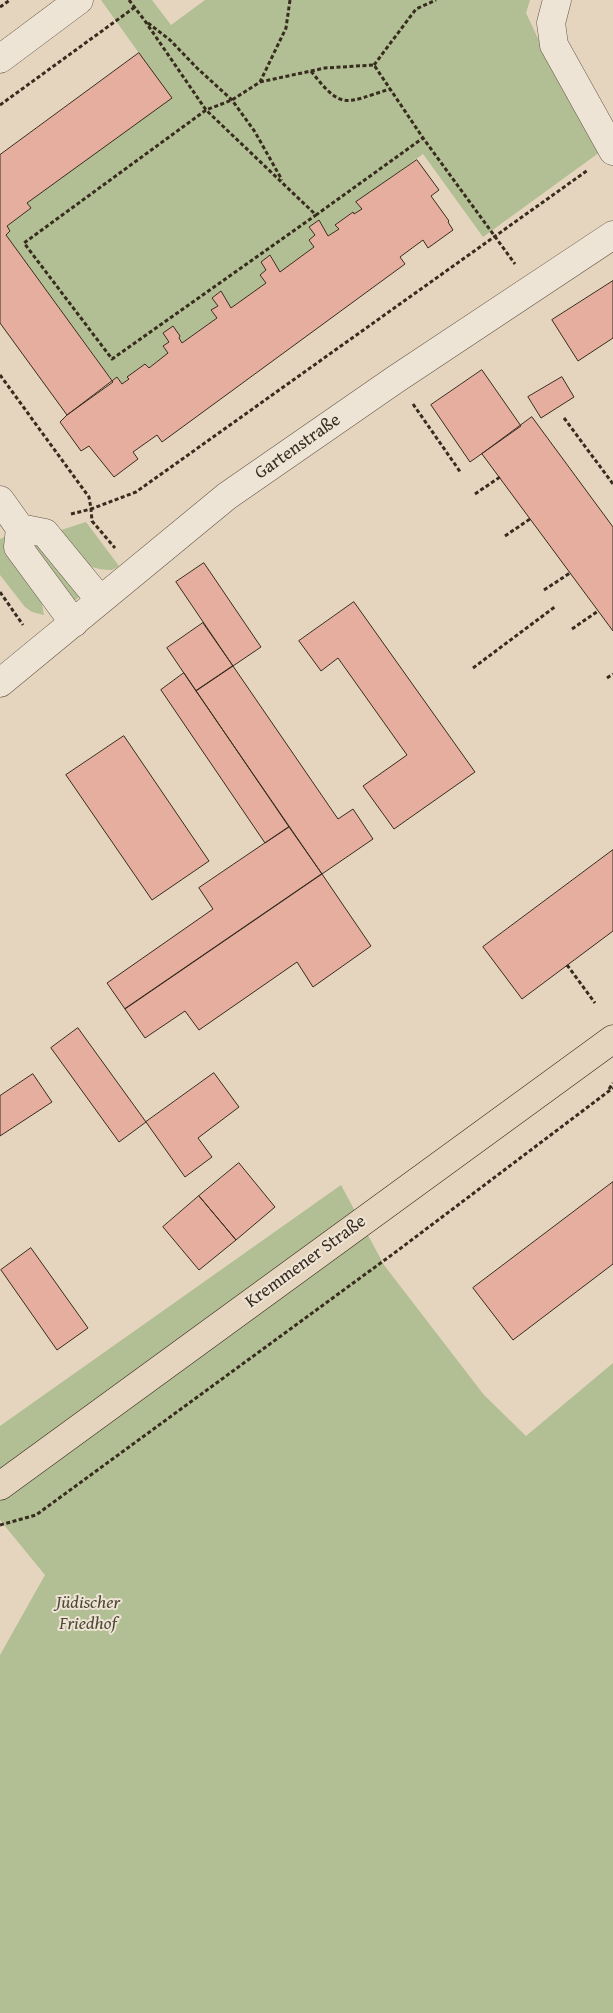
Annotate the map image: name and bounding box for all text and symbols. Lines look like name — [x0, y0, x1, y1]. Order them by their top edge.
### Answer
street label: Gartenstraße — [251, 410, 345, 484]
street label: Kremmener Straße — [241, 1211, 371, 1313]
park label: Jüdischer Friedhof — [56, 1592, 120, 1635]

